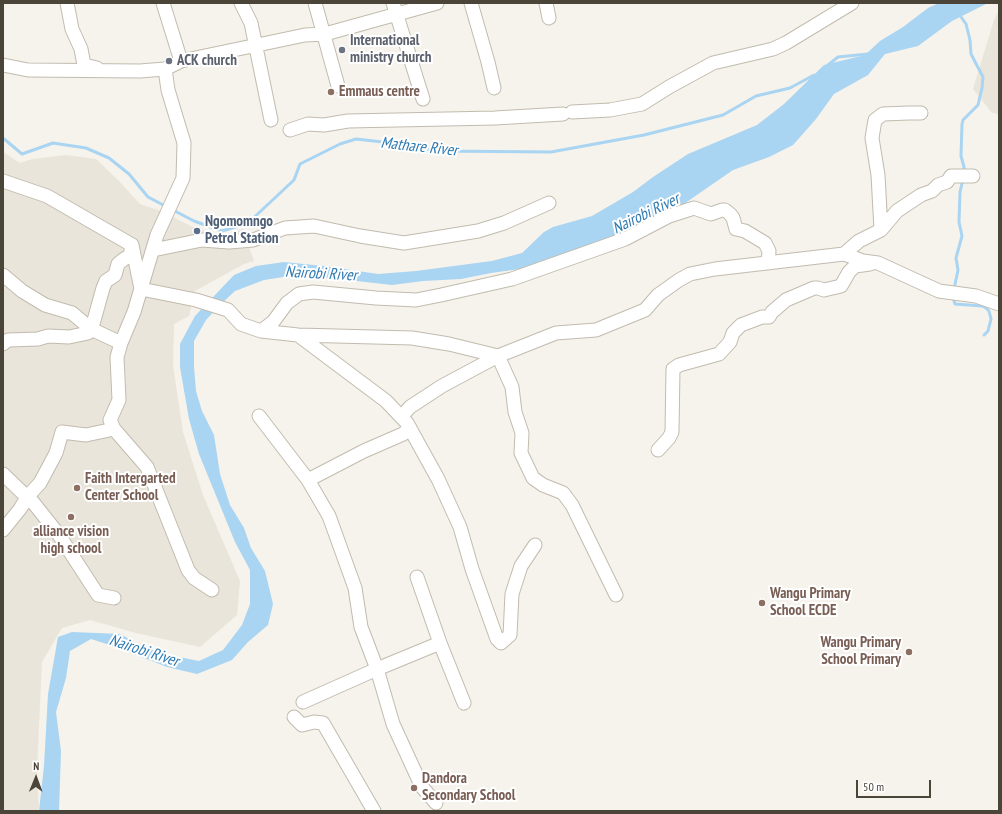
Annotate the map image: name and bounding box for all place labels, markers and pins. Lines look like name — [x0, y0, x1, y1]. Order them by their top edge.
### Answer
place label: International ministry church — [350, 32, 432, 67]
marker: International ministry church — [337, 45, 347, 55]
place label: ACK church — [177, 52, 237, 70]
marker: ACK church — [164, 56, 174, 66]
place label: Emmaus centre — [339, 83, 420, 101]
marker: Emmaus centre — [326, 87, 336, 97]
place label: Ngomomngo Petrol Station — [205, 213, 279, 248]
marker: Ngomomngo Petrol Station — [192, 226, 202, 236]
place label: Faith Intergarted Center School — [85, 470, 176, 505]
marker: Faith Intergarted Center School — [72, 483, 82, 493]
marker: alliance vision high school — [66, 512, 76, 522]
place label: alliance vision high school — [33, 523, 109, 558]
place label: Wangu Primary School ECDE — [770, 585, 851, 620]
marker: Wangu Primary School ECDE — [757, 598, 767, 608]
place label: Wangu Primary School Primary — [820, 634, 901, 669]
marker: Wangu Primary School Primary — [904, 647, 914, 657]
place label: Dandora Secondary School — [422, 770, 515, 805]
marker: Dandora Secondary School — [409, 783, 419, 793]

